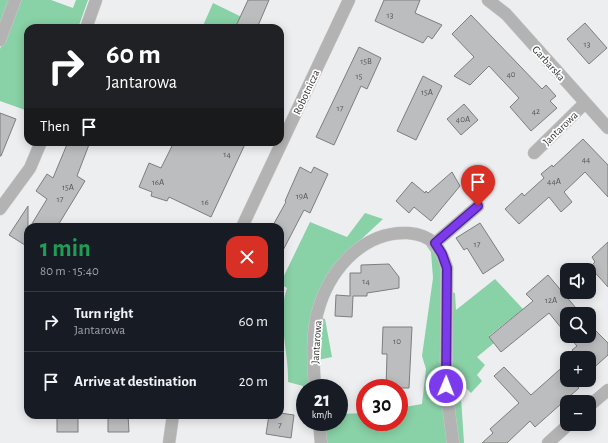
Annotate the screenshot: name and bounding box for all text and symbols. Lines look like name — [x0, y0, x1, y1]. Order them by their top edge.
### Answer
house number: 13 — [387, 11, 394, 20]
icon: right — [40, 40, 92, 92]
house number: 13 — [584, 40, 591, 49]
text: 60 m — [106, 41, 161, 69]
street label: Garbarska — [530, 44, 567, 83]
house number: 15B — [360, 57, 372, 66]
street label: Robotnicza — [291, 68, 322, 116]
house number: 40 — [506, 70, 516, 79]
house number: 15 — [356, 72, 363, 81]
text: Jantarowa — [106, 74, 177, 92]
house number: 15A — [421, 88, 433, 97]
house number: 17 — [337, 104, 344, 113]
house number: 42 — [532, 107, 540, 116]
street label: Jantarowa — [541, 109, 580, 147]
house number: 40A — [456, 115, 470, 124]
icon: arrive — [78, 116, 100, 138]
text: Then — [40, 119, 70, 134]
house number: 14 — [223, 150, 231, 159]
house number: 44 — [582, 155, 591, 164]
pin — [461, 165, 495, 206]
icon: arrive — [467, 171, 489, 193]
house number: 44A — [547, 177, 561, 186]
house number: 16A — [152, 178, 164, 187]
house number: 15A — [62, 183, 74, 192]
house number: 19A — [296, 192, 308, 201]
house number: 17 — [57, 195, 64, 204]
house number: 16 — [201, 198, 209, 207]
button: close — [226, 236, 268, 278]
text: 1 min — [40, 237, 91, 261]
house number: 17 — [474, 240, 481, 249]
map controls — [560, 263, 596, 431]
button: sound — [560, 263, 596, 299]
text: 80 m · 15:40 — [40, 265, 99, 278]
house number: 14 — [362, 277, 370, 286]
house number: 12A — [545, 296, 557, 305]
text: Turn right — [74, 306, 133, 321]
button: search — [560, 307, 596, 343]
icon: right — [40, 311, 62, 333]
text: 60 m — [239, 314, 268, 329]
street label: Jantarowa — [309, 320, 324, 364]
text: Jantarowa — [74, 324, 125, 337]
house number: 10 — [393, 337, 401, 346]
button: + — [560, 351, 596, 387]
position arrow — [425, 365, 467, 407]
icon: arrive — [40, 371, 62, 393]
text: Arrive at destination — [74, 374, 197, 389]
text: 20 m — [239, 374, 268, 389]
speed limit sign: 30 — [356, 379, 408, 431]
text: 21 — [314, 390, 330, 410]
button: − — [560, 395, 596, 431]
text: km/h — [312, 410, 332, 420]
house number: 7 — [278, 421, 282, 430]

